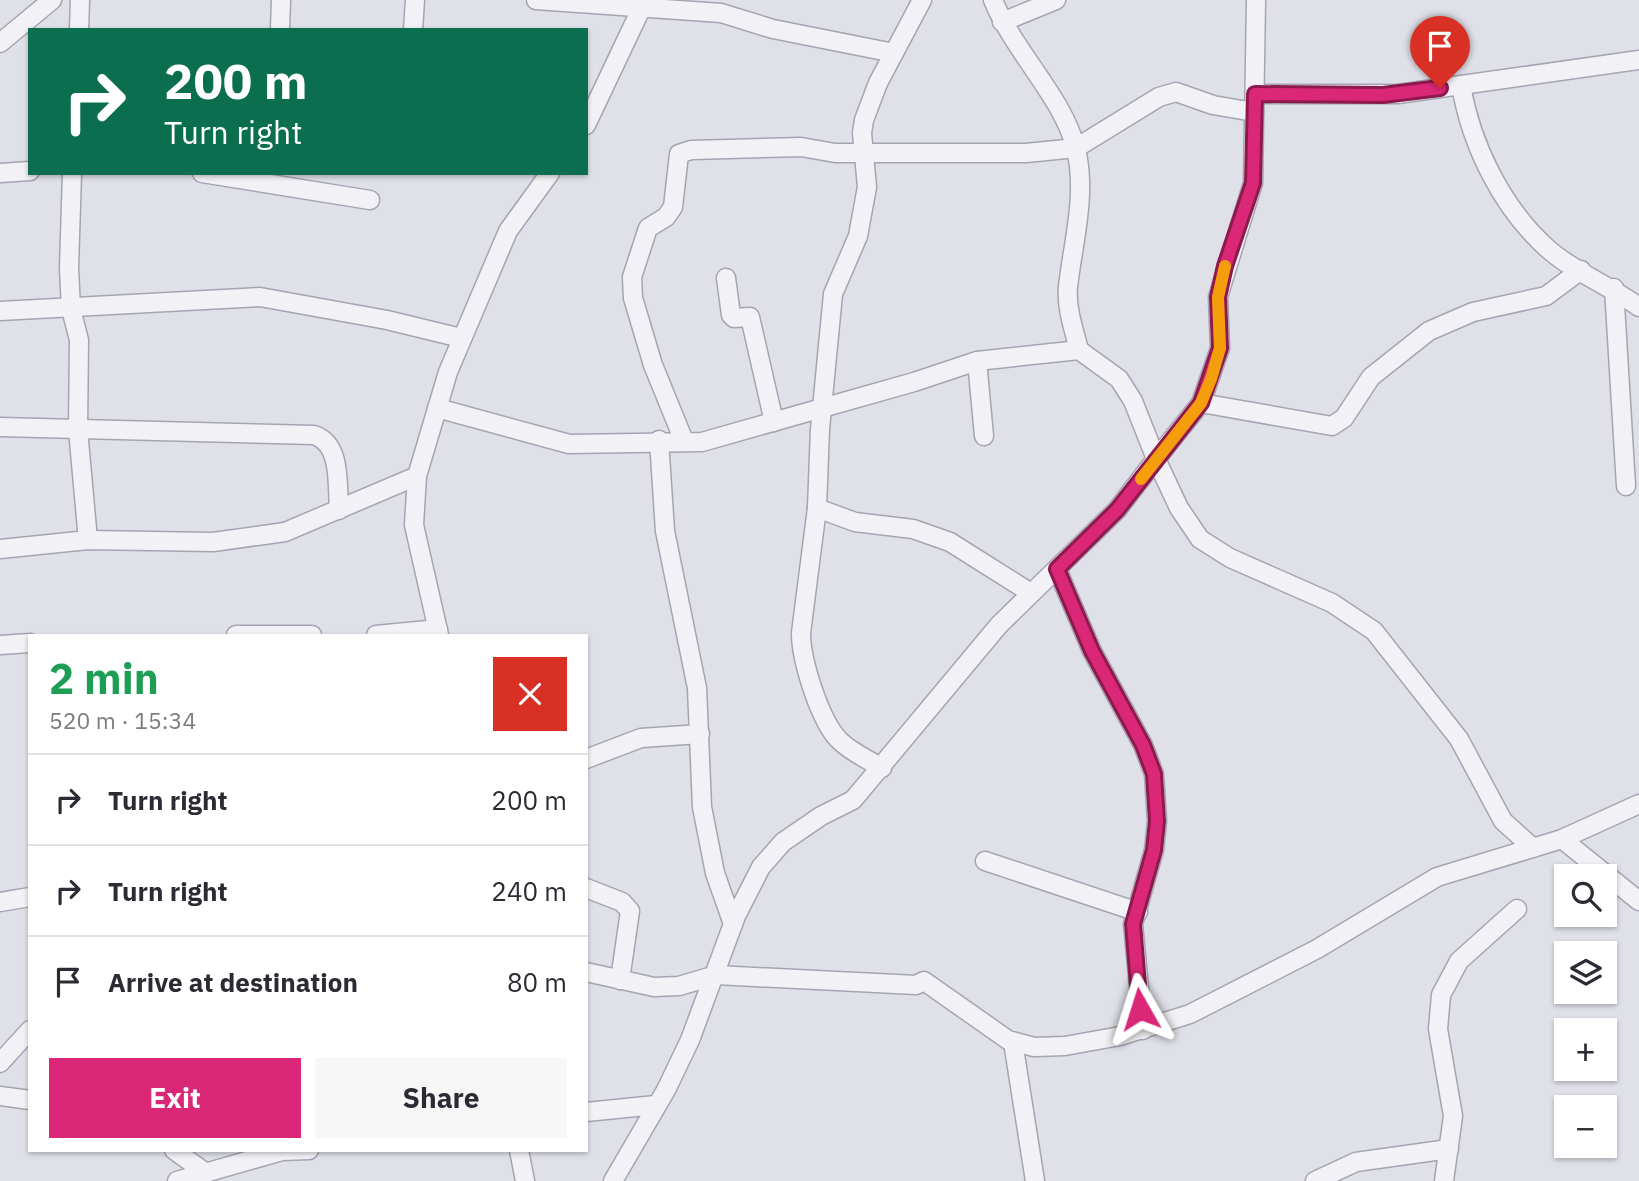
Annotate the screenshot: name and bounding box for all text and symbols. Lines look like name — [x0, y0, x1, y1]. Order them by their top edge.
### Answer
pin — [1410, 16, 1470, 88]
icon: arrive — [1421, 27, 1459, 65]
text: 200 m — [164, 49, 308, 112]
icon: right — [49, 56, 140, 147]
text: Turn right — [164, 111, 302, 153]
text: 2 min — [49, 651, 159, 706]
button: close — [493, 657, 567, 731]
text: 520 m · 15:34 — [49, 705, 196, 735]
icon: right — [49, 781, 87, 819]
text: Turn right — [108, 783, 227, 817]
text: 200 m — [491, 783, 567, 817]
map controls — [1554, 864, 1617, 1158]
button: search — [1554, 864, 1617, 927]
icon: right — [49, 872, 87, 910]
text: Turn right — [108, 874, 227, 908]
text: 240 m — [491, 874, 567, 908]
button: layers — [1554, 941, 1617, 1004]
icon: arrive — [49, 963, 87, 1001]
text: Arrive at destination — [108, 965, 358, 999]
text: 80 m — [507, 965, 567, 999]
position arrow — [1103, 972, 1177, 1046]
button: + — [1554, 1018, 1617, 1081]
button: Exit — [49, 1058, 301, 1138]
button: Share — [315, 1058, 567, 1138]
button: − — [1554, 1095, 1617, 1158]

